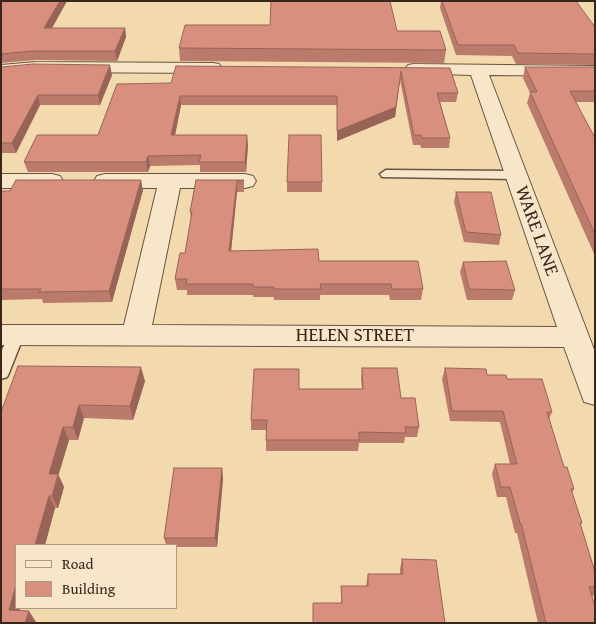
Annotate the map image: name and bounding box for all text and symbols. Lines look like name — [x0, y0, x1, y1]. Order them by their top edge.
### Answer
street label: WARE LANE — [509, 183, 563, 279]
street label: HELEN STREET — [296, 325, 414, 347]
legend — [15, 544, 178, 609]
text: Road — [62, 553, 93, 574]
text: Building — [62, 578, 115, 599]

